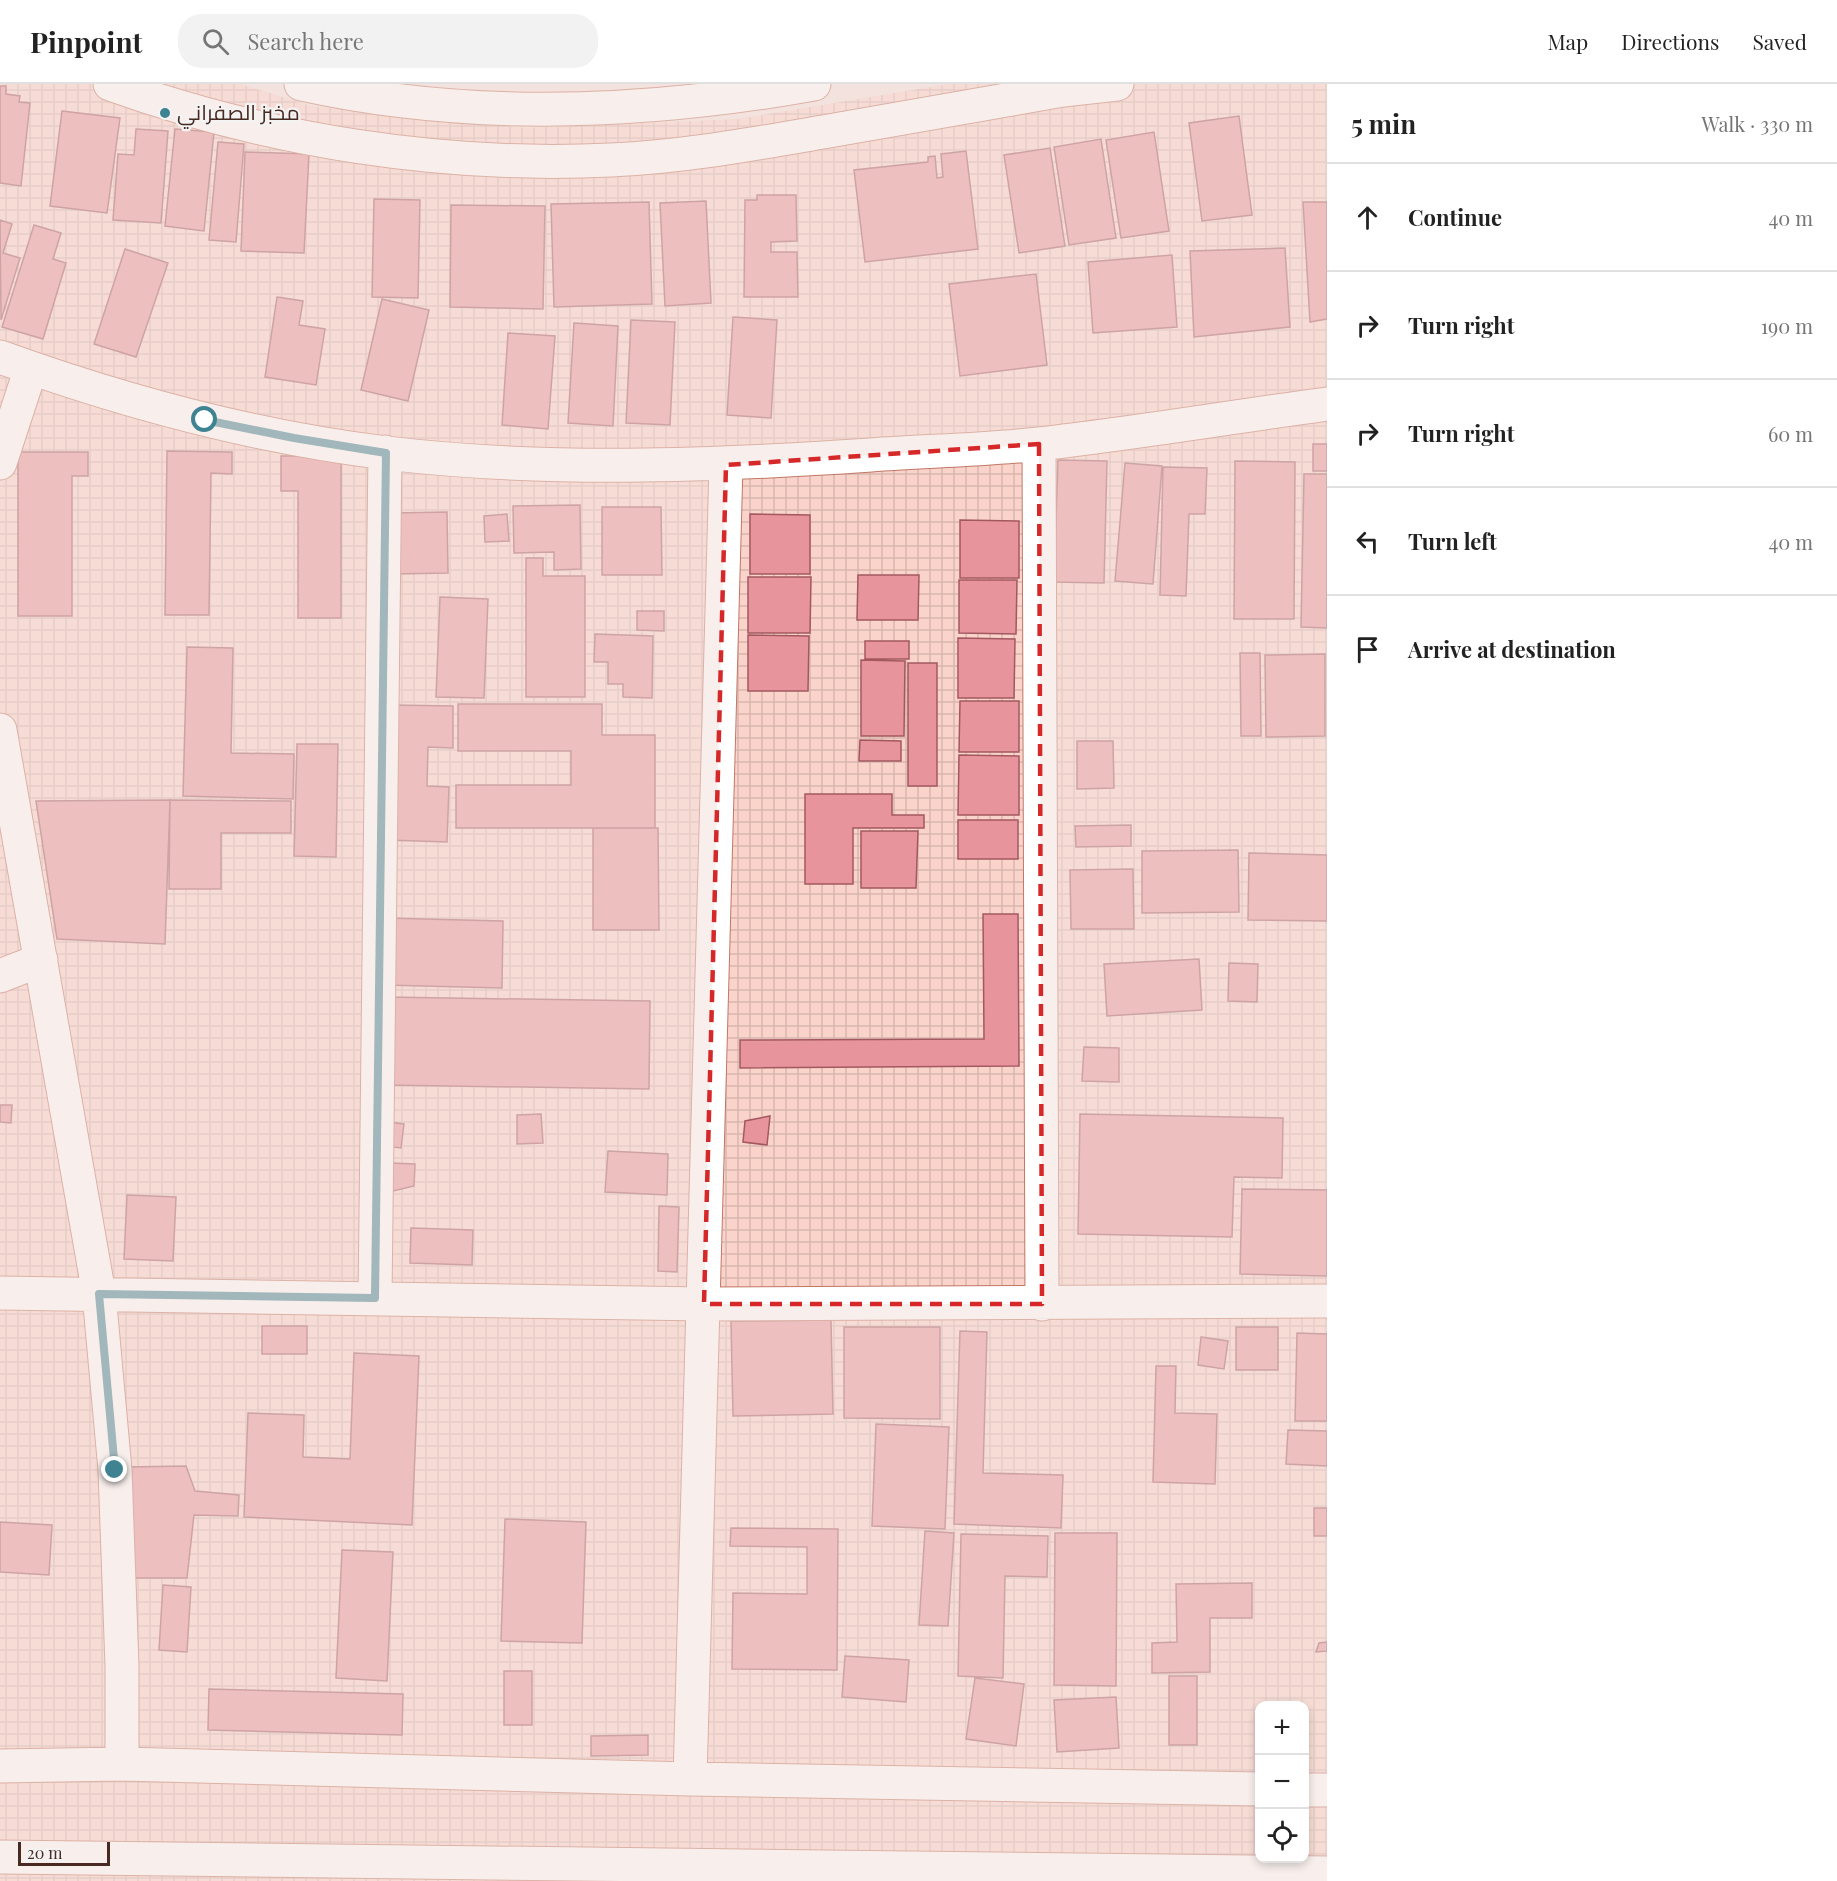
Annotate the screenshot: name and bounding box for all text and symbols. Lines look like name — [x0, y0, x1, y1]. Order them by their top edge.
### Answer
search box — [178, 14, 598, 68]
text: Pinpoint — [30, 23, 142, 60]
icon: search — [199, 25, 232, 58]
text: Search here — [247, 26, 364, 56]
text: Map — [1547, 27, 1588, 55]
text: Directions — [1621, 27, 1719, 55]
text: Saved — [1752, 27, 1807, 55]
place label: مخبز الصفراني — [177, 97, 300, 129]
marker: مخبز الصفراني — [158, 106, 172, 120]
text: 5 min — [1351, 106, 1416, 141]
text: Walk · 330 m — [1701, 110, 1813, 137]
icon: ahead — [1351, 201, 1384, 234]
text: Continue — [1408, 202, 1502, 232]
text: 40 m — [1768, 204, 1813, 231]
icon: right — [1351, 309, 1384, 342]
text: Turn right — [1408, 310, 1514, 340]
text: 190 m — [1761, 312, 1813, 339]
route start — [191, 406, 217, 432]
icon: right — [1351, 417, 1384, 450]
text: Turn right — [1408, 418, 1514, 448]
text: 60 m — [1768, 420, 1813, 447]
icon: left — [1351, 525, 1384, 558]
text: Turn left — [1408, 526, 1497, 556]
text: 40 m — [1768, 528, 1813, 555]
icon: arrive — [1351, 633, 1384, 666]
text: Arrive at destination — [1408, 634, 1616, 664]
route end — [101, 1456, 127, 1482]
map controls — [1255, 1701, 1309, 1863]
button: + — [1255, 1701, 1309, 1755]
button: − — [1255, 1755, 1309, 1809]
button: locate — [1255, 1809, 1309, 1863]
scale bar — [18, 1839, 110, 1866]
text: 20 m — [27, 1842, 62, 1863]

